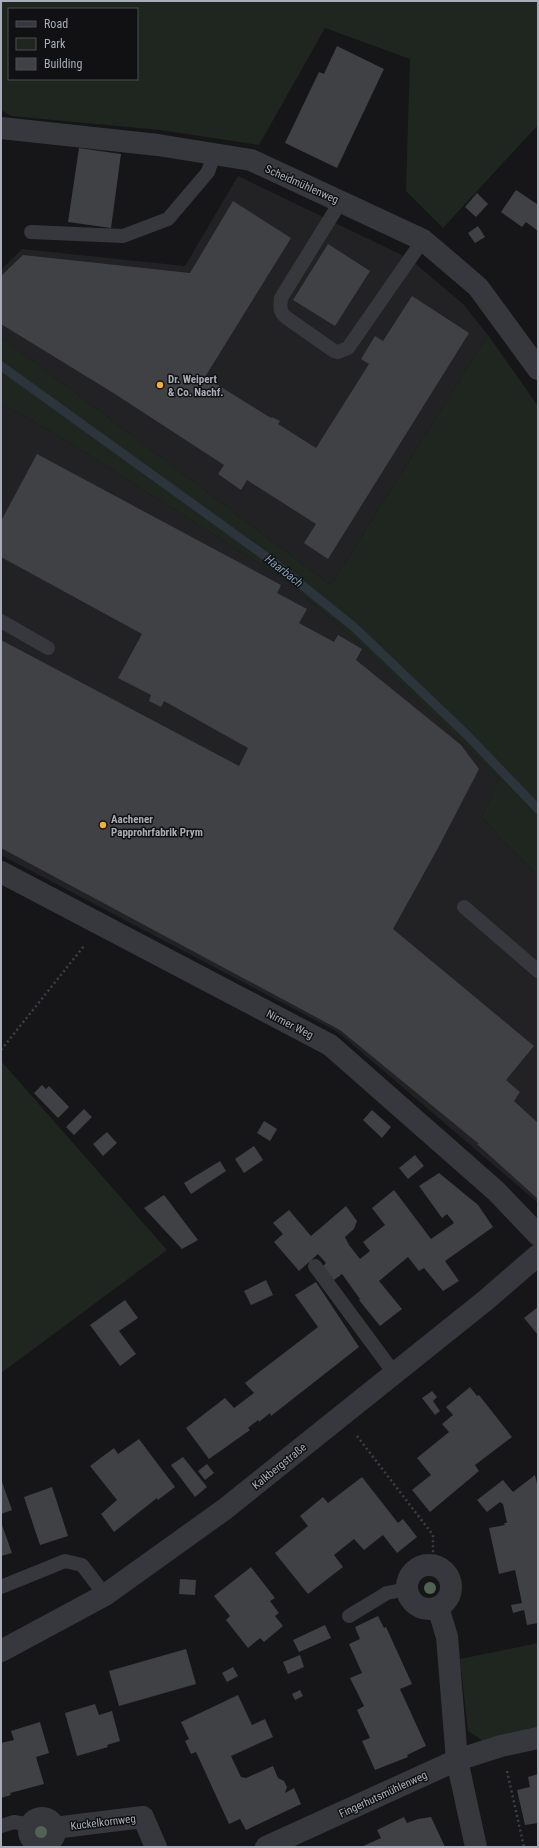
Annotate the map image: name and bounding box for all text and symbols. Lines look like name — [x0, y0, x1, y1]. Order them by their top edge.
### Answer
legend — [8, 8, 138, 80]
text: Road — [44, 17, 68, 31]
text: Park — [44, 37, 66, 51]
text: Building — [44, 57, 82, 71]
street label: Scheidmühlenweg — [263, 162, 340, 206]
place label: Dr. Weipert & Co. Nachf. — [168, 373, 224, 399]
marker: Dr. Weipert & Co. Nachf. — [155, 380, 165, 390]
water label: Haarbach — [262, 552, 306, 590]
place label: Aachener Papprohrfabrik Prym — [111, 813, 203, 839]
marker: Aachener Papprohrfabrik Prym — [98, 820, 108, 830]
street label: Nirmer Weg — [264, 1007, 315, 1042]
street label: Kalkbergstraße — [250, 1441, 309, 1492]
street label: Fingerhutsmühlenweg — [337, 1768, 429, 1821]
street label: Kuckelkornweg — [70, 1812, 136, 1833]

